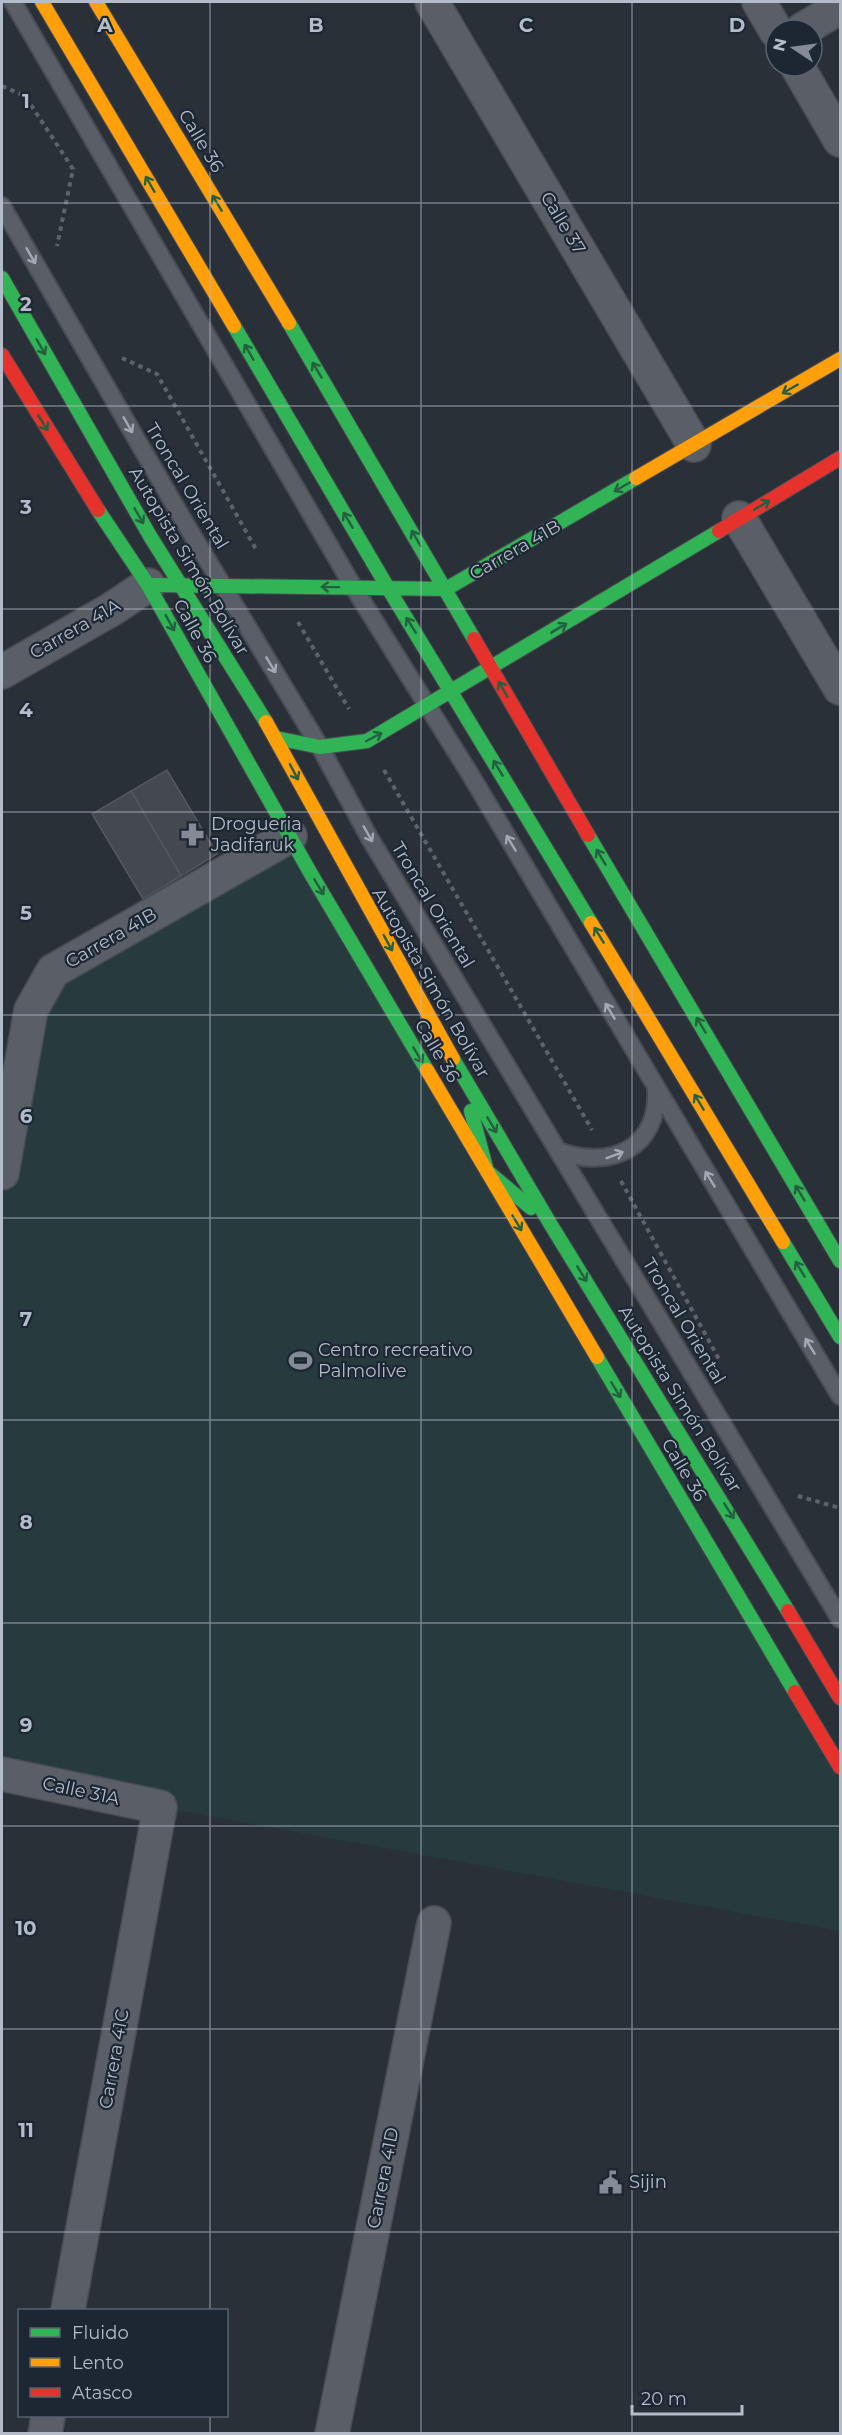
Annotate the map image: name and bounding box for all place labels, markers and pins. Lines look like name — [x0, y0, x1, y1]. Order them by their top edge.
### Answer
place label: Drogueria Jadifaruk — [210, 813, 302, 856]
pharmacy icon: Drogueria Jadifaruk — [180, 821, 206, 847]
place label: Centro recreativo Palmolive — [318, 1339, 473, 1382]
sports icon: Centro recreativo Palmolive — [287, 1347, 313, 1373]
public building icon: Sijin — [598, 2169, 624, 2195]
place label: Sijin — [629, 2171, 667, 2193]

